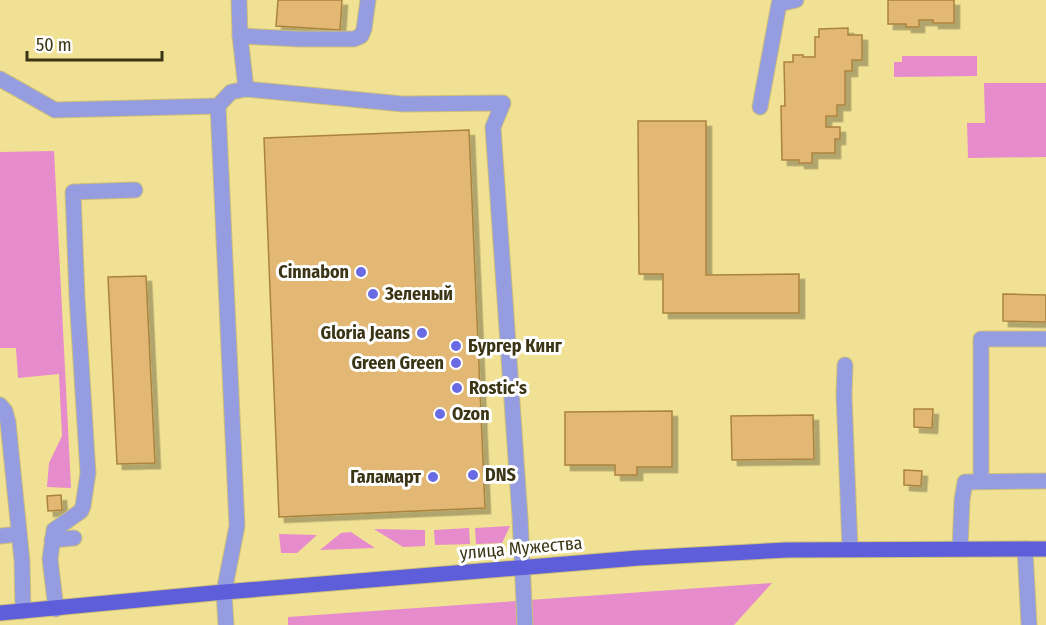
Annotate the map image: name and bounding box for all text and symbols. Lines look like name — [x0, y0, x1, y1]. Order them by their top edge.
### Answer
scale bar — [27, 24, 162, 62]
text: 50 m — [36, 34, 72, 56]
place label: Cinnabon — [278, 261, 349, 283]
marker: Cinnabon — [354, 265, 368, 279]
place label: Зеленый — [384, 283, 453, 305]
marker: Зеленый — [366, 287, 380, 301]
place label: Gloria Jeans — [321, 322, 410, 344]
marker: Gloria Jeans — [415, 326, 429, 340]
place label: Бургер Кинг — [468, 335, 563, 357]
marker: Бургер Кинг — [449, 339, 463, 353]
place label: Green Green — [351, 352, 444, 374]
marker: Green Green — [449, 356, 463, 370]
place label: Rostic's — [469, 377, 527, 399]
marker: Rostic's — [450, 381, 464, 395]
place label: Ozon — [452, 403, 490, 425]
marker: Ozon — [433, 407, 447, 421]
place label: DNS — [485, 464, 516, 486]
place label: Галамарт — [350, 466, 421, 488]
marker: DNS — [466, 468, 480, 482]
marker: Галамарт — [426, 470, 440, 484]
street label: улица Мужества — [459, 532, 583, 564]

